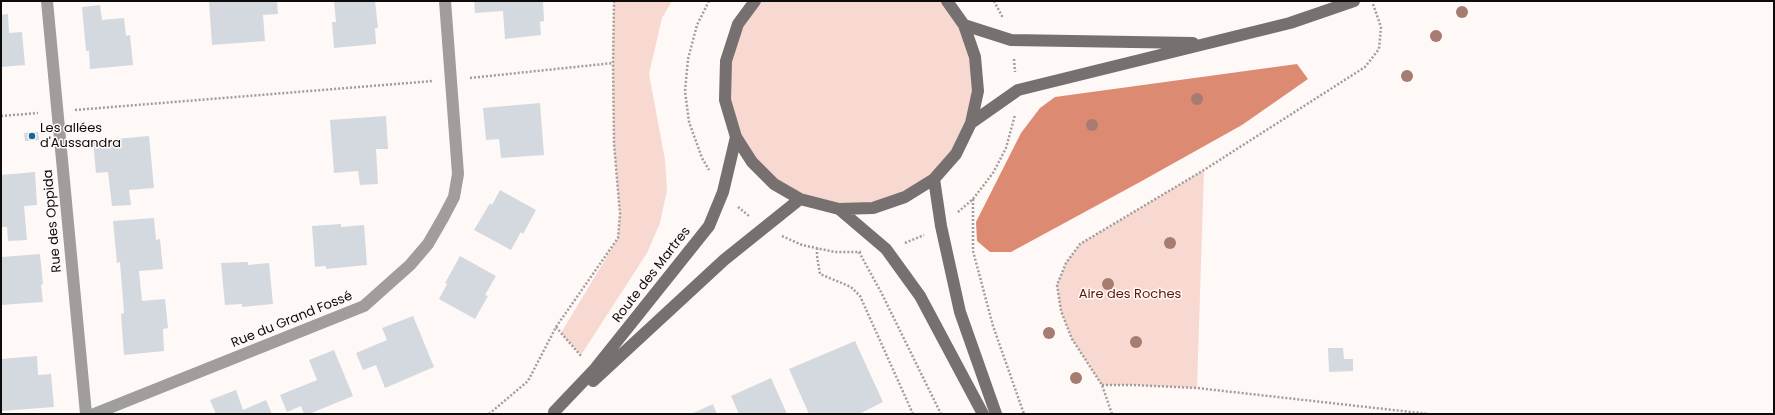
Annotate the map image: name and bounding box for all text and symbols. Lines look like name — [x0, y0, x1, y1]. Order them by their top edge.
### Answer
place label: Les allées d'Aussandra — [40, 121, 121, 152]
marker: Les allées d'Aussandra — [27, 131, 37, 141]
street label: Rue des Oppida — [41, 169, 65, 273]
street label: Route des Martres — [610, 224, 694, 326]
park label: Aire des Roches — [1079, 287, 1181, 303]
street label: Rue du Grand Fossé — [229, 289, 355, 351]

